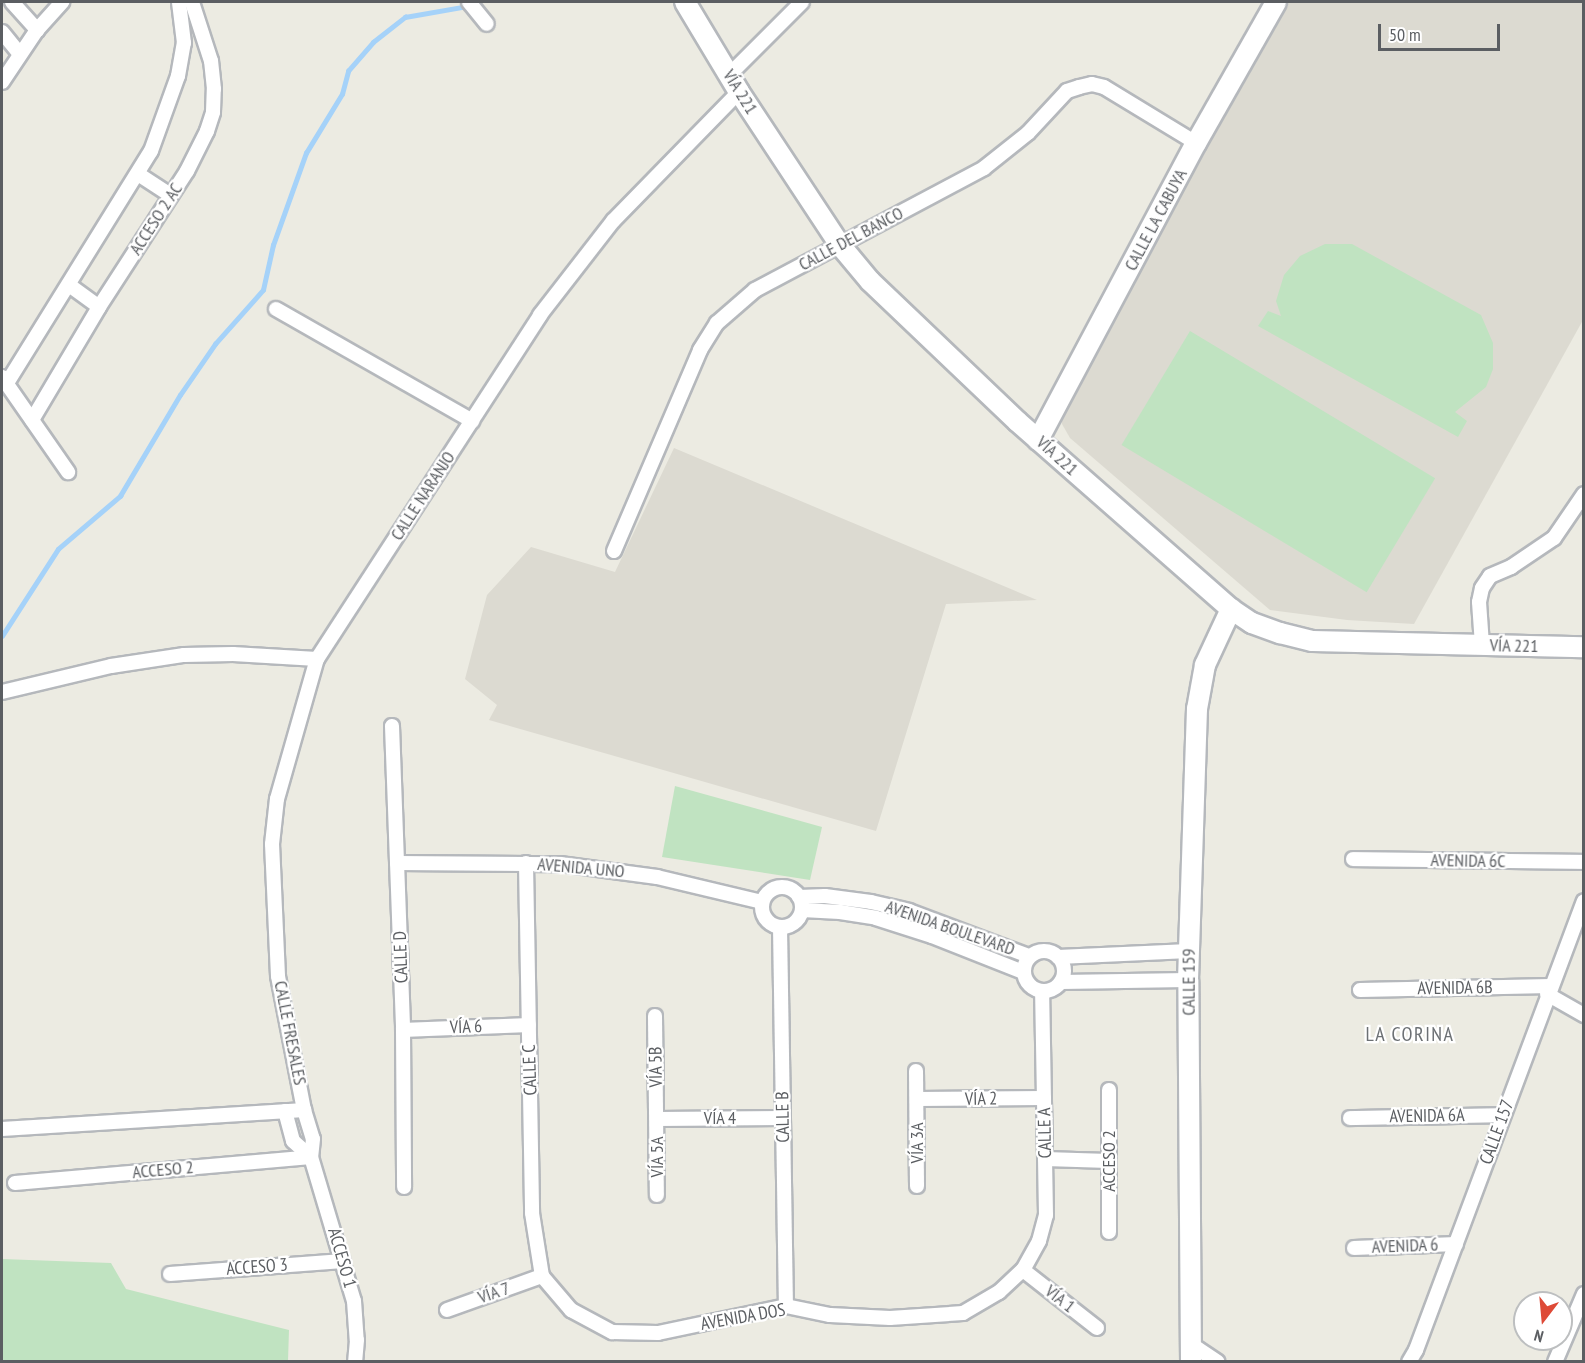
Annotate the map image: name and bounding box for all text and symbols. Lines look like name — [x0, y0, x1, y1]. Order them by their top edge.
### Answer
scale bar — [1381, 12, 1502, 50]
text: 50 m — [1389, 23, 1421, 46]
street label: VÍA 221 — [718, 65, 762, 119]
street label: CALLE LA CABUYA — [1120, 165, 1192, 275]
street label: ACCESO 2 AC — [125, 179, 187, 259]
street label: CALLE DEL BANCO — [795, 202, 907, 276]
street label: VÍA 221 — [1032, 432, 1082, 480]
street label: CALLE NARANJO — [386, 448, 460, 544]
street label: VÍA 221 — [1489, 635, 1539, 657]
street label: AVENIDA 6C — [1430, 850, 1506, 872]
street label: AVENIDA UNO — [536, 853, 626, 883]
street label: AVENIDA BOULEVARD — [882, 896, 1018, 960]
street label: CALLE D — [389, 931, 413, 983]
street label: CALLE 159 — [1178, 948, 1200, 1016]
street label: AVENIDA 6B — [1417, 977, 1493, 999]
street label: CALLE FRESALES — [269, 979, 311, 1087]
street label: VÍA 6 — [449, 1016, 483, 1038]
district label: LA CORINA — [1365, 1022, 1455, 1046]
street label: CALLE C — [518, 1044, 542, 1096]
street label: VÍA 5B — [645, 1046, 667, 1088]
street label: VÍA 2 — [964, 1088, 998, 1110]
street label: CALLE B — [772, 1091, 794, 1143]
street label: CALLE 157 — [1475, 1097, 1519, 1167]
street label: AVENIDA 6A — [1389, 1105, 1465, 1127]
street label: VÍA 4 — [704, 1107, 736, 1129]
street label: CALLE A — [1034, 1107, 1056, 1159]
street label: VÍA 3A — [906, 1122, 928, 1164]
street label: ACCESO 2 — [1098, 1130, 1120, 1192]
street label: VÍA 5A — [646, 1136, 668, 1178]
street label: ACCESO 2 — [131, 1157, 195, 1183]
street label: ACCESO 1 — [323, 1225, 361, 1291]
street label: AVENIDA 6 — [1371, 1234, 1439, 1258]
street label: ACCESO 3 — [226, 1254, 288, 1280]
street label: VÍA 7 — [475, 1277, 513, 1309]
street label: VÍA 1 — [1040, 1280, 1080, 1318]
north arrow — [1513, 1291, 1573, 1351]
street label: AVENIDA DOS — [699, 1299, 787, 1335]
text: N — [1532, 1326, 1546, 1347]

